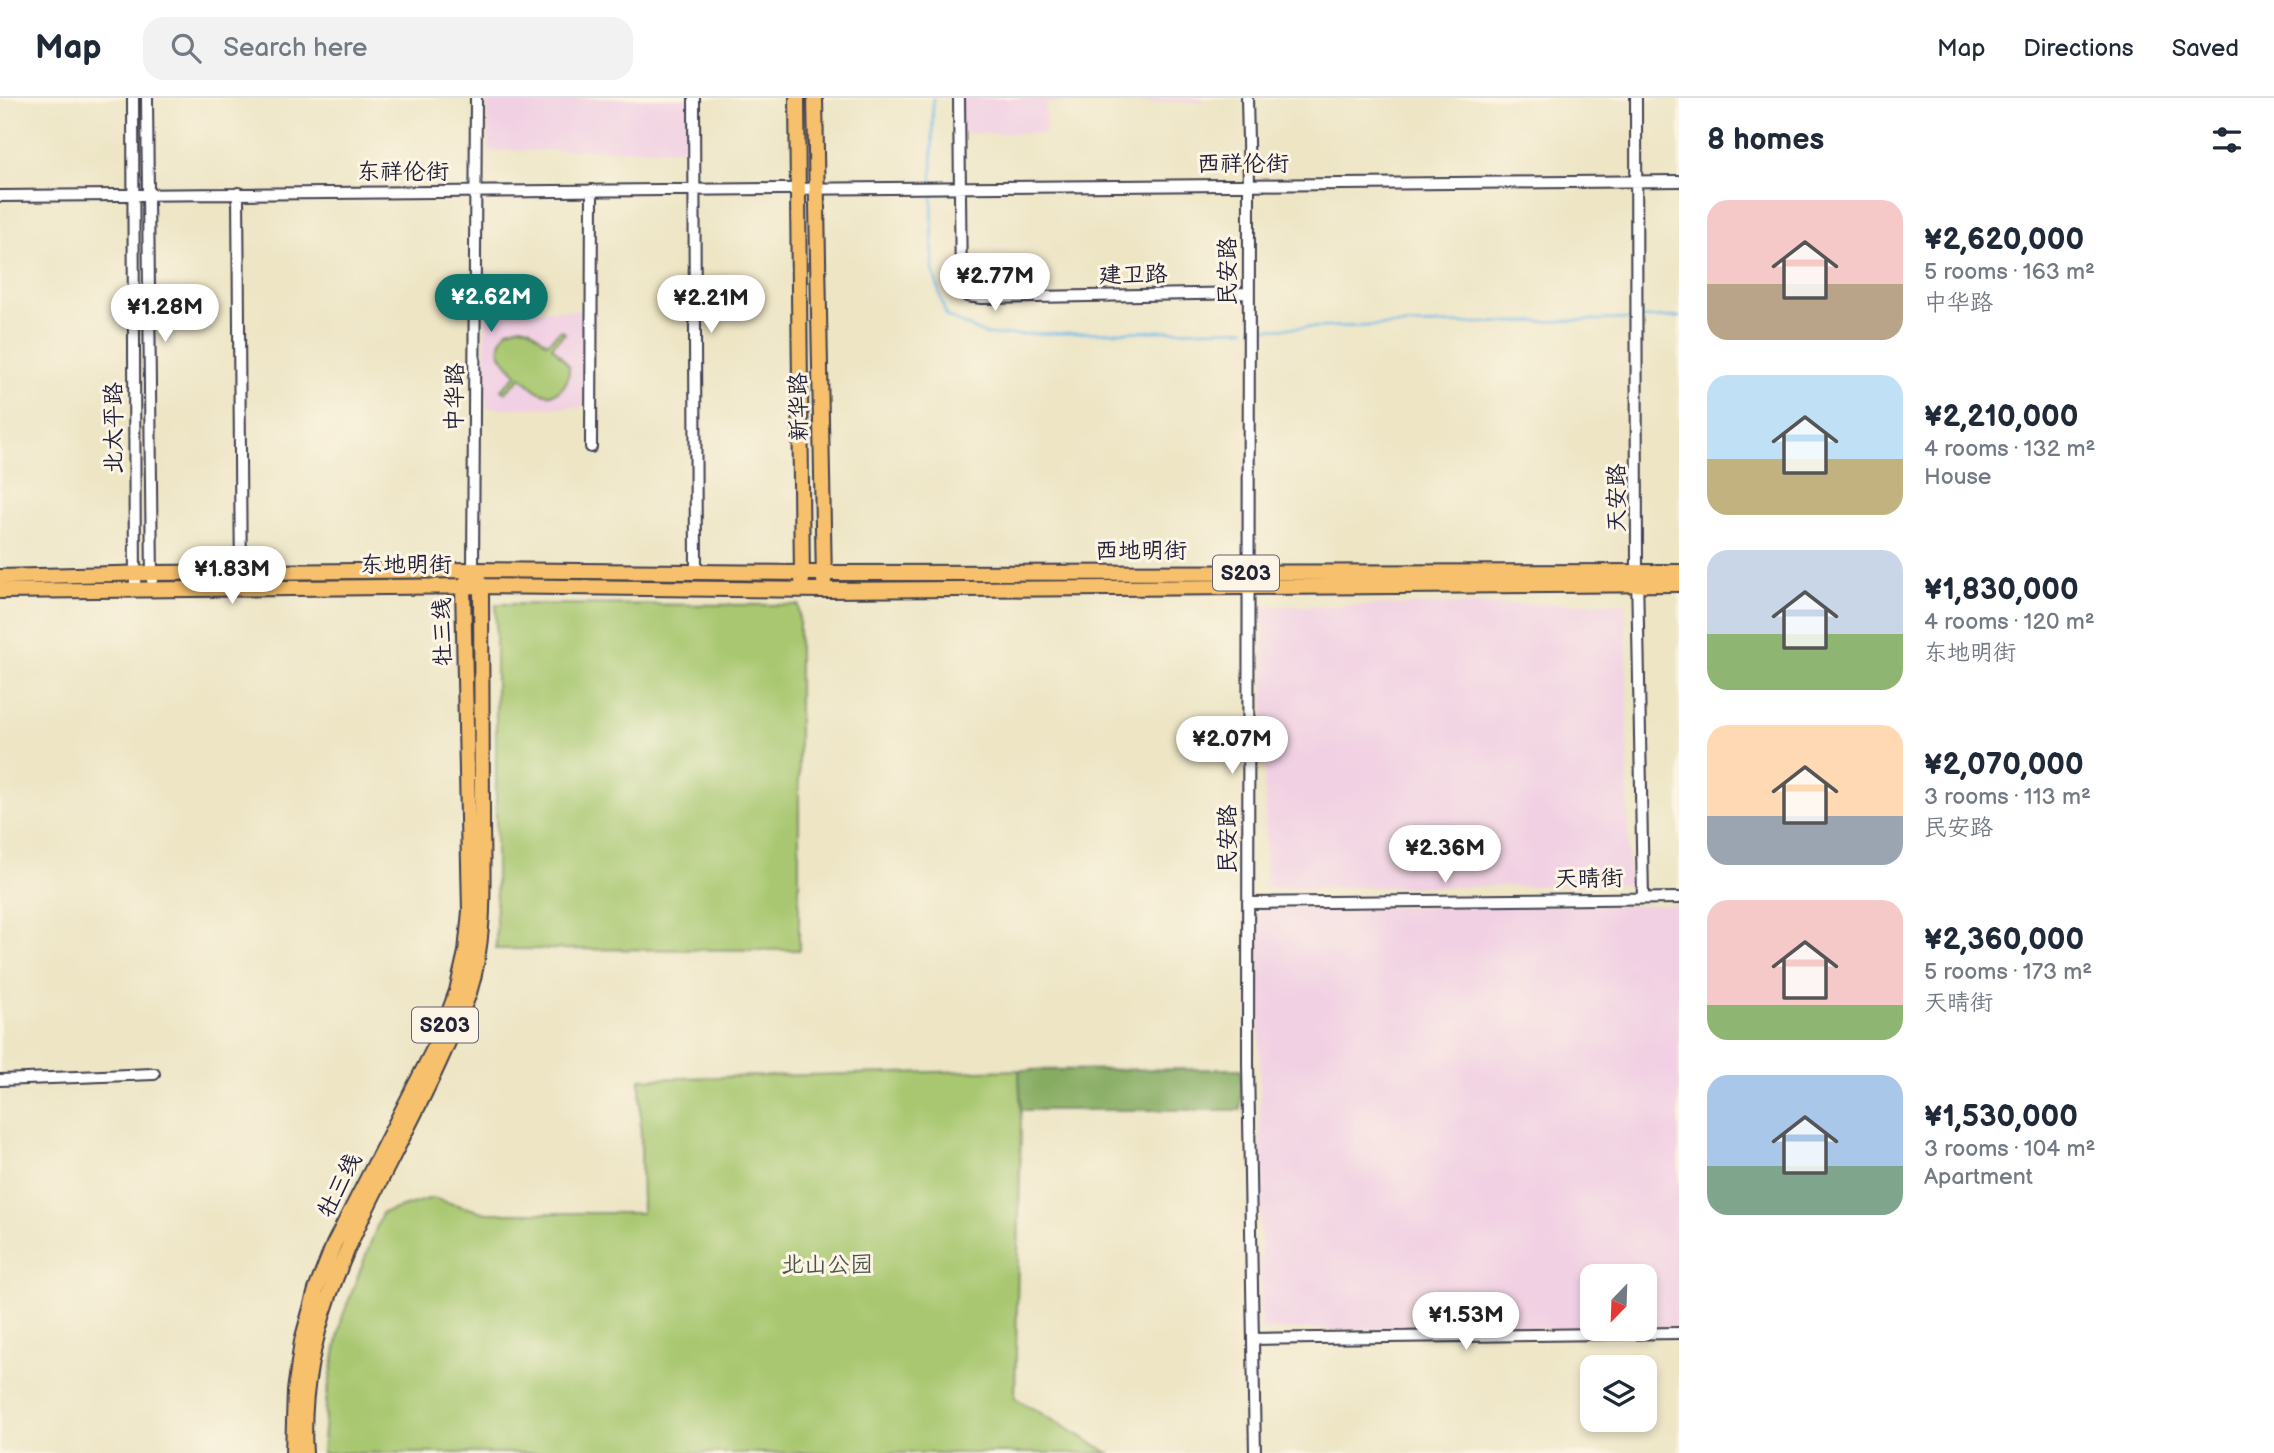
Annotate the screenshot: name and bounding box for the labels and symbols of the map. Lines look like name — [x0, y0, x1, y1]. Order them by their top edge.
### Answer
street label: 西祥伦街 — [1197, 150, 1289, 178]
street label: 东祥伦街 — [357, 158, 449, 186]
street label: 民安路 — [1214, 237, 1242, 306]
pin: ¥2.77M — [938, 254, 1052, 313]
street label: 建卫路 — [1098, 260, 1168, 290]
pin: ¥2.62M — [434, 274, 548, 334]
pin: ¥2.21M — [654, 275, 768, 335]
pin: ¥1.28M — [108, 285, 222, 344]
street label: 中华路 — [440, 362, 470, 432]
street label: 新华路 — [784, 372, 814, 442]
street label: 北太平路 — [100, 382, 128, 474]
street label: 天安路 — [1603, 464, 1631, 533]
street label: 西地明街 — [1095, 537, 1187, 565]
pin: ¥1.83M — [175, 546, 289, 606]
street label: 东地明街 — [360, 551, 452, 579]
road number: S203 — [1213, 556, 1279, 590]
street label: 牡三线 — [428, 597, 458, 667]
pin: ¥2.07M — [1175, 716, 1289, 776]
street label: 民安路 — [1214, 805, 1242, 874]
pin: ¥2.36M — [1388, 826, 1502, 885]
street label: 天晴街 — [1554, 864, 1624, 894]
road number: S203 — [412, 1007, 478, 1042]
street label: 牡三线 — [312, 1148, 368, 1223]
park label: 北山公园 — [781, 1251, 873, 1279]
north arrow — [1580, 1264, 1657, 1340]
pin: ¥1.53M — [1409, 1292, 1523, 1352]

